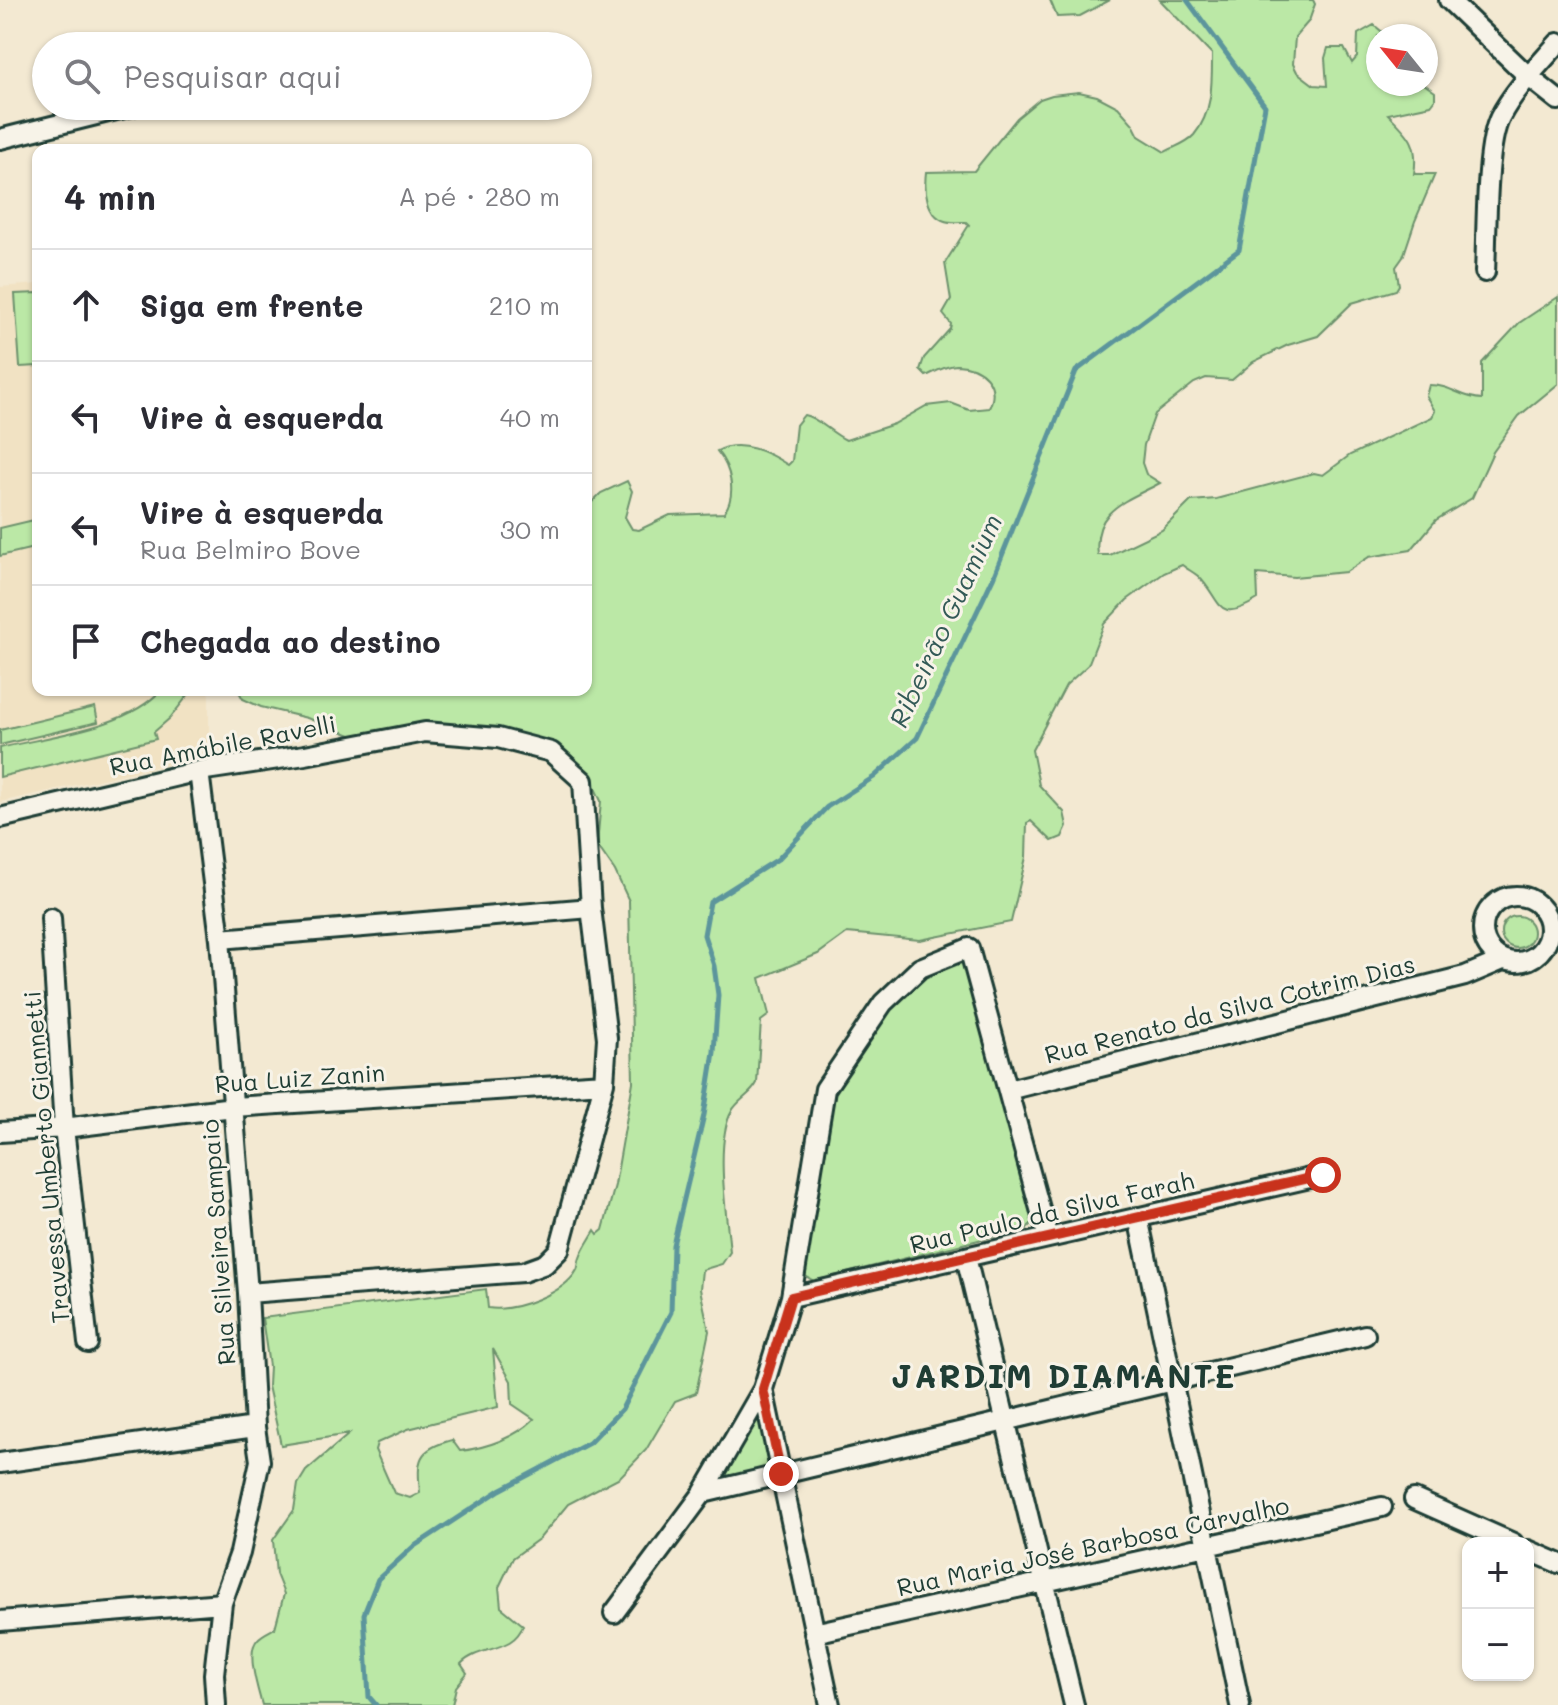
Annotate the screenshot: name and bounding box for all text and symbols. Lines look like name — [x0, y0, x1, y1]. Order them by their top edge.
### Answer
north arrow — [1366, 24, 1438, 96]
search box — [32, 32, 592, 120]
icon: search — [60, 54, 104, 98]
text: Pesquisar aqui — [124, 56, 342, 96]
text: 4 min — [64, 174, 156, 219]
text: A pé · 280 m — [398, 179, 560, 213]
icon: ahead — [64, 283, 108, 327]
text: Siga em frente — [140, 285, 363, 325]
text: 210 m — [489, 288, 560, 322]
icon: left — [64, 395, 108, 439]
text: Vire à esquerda — [140, 397, 384, 437]
text: 40 m — [500, 400, 560, 434]
text: Vire à esquerda — [140, 492, 384, 532]
icon: left — [64, 507, 108, 551]
water label: Ribeirão Guamium — [881, 508, 1009, 733]
text: 30 m — [500, 512, 560, 546]
text: Rua Belmiro Bove — [140, 532, 361, 566]
icon: arrive — [64, 619, 108, 663]
text: Chegada ao destino — [140, 621, 440, 661]
street label: Rua Amábile Ravelli — [107, 707, 339, 782]
street label: Rua Renato da Silva Cotrim Dias — [1041, 947, 1418, 1070]
street label: Travessa Umberto Giannetti — [16, 990, 75, 1325]
street label: Rua Luiz Zanin — [214, 1056, 386, 1099]
street label: Rua Silveira Sampaio — [193, 1118, 242, 1366]
route start — [1305, 1157, 1341, 1193]
street label: Rua Paulo da Silva Farah — [907, 1164, 1197, 1259]
district label: JARDIM DIAMANTE — [891, 1354, 1237, 1396]
route end — [763, 1456, 799, 1492]
street label: Rua Maria José Barbosa Carvalho — [894, 1489, 1292, 1602]
map controls — [1462, 1537, 1534, 1681]
button: + — [1462, 1537, 1534, 1609]
button: − — [1462, 1609, 1534, 1681]

